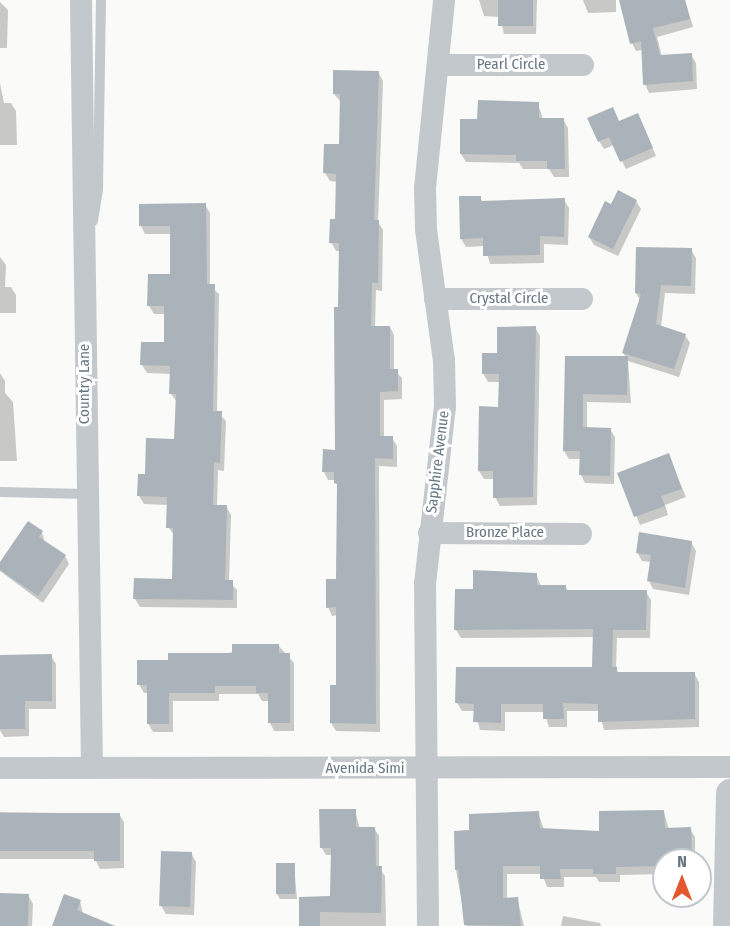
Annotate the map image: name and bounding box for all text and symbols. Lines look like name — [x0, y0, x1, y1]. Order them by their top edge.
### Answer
street label: Pearl Circle — [477, 56, 545, 74]
street label: Crystal Circle — [469, 290, 549, 308]
street label: Country Lane — [76, 344, 94, 424]
street label: Sapphire Avenue — [423, 410, 453, 514]
street label: Bronze Place — [466, 524, 544, 542]
street label: Avenida Simi — [325, 760, 405, 778]
north arrow — [652, 848, 712, 908]
text: N — [677, 852, 687, 871]

